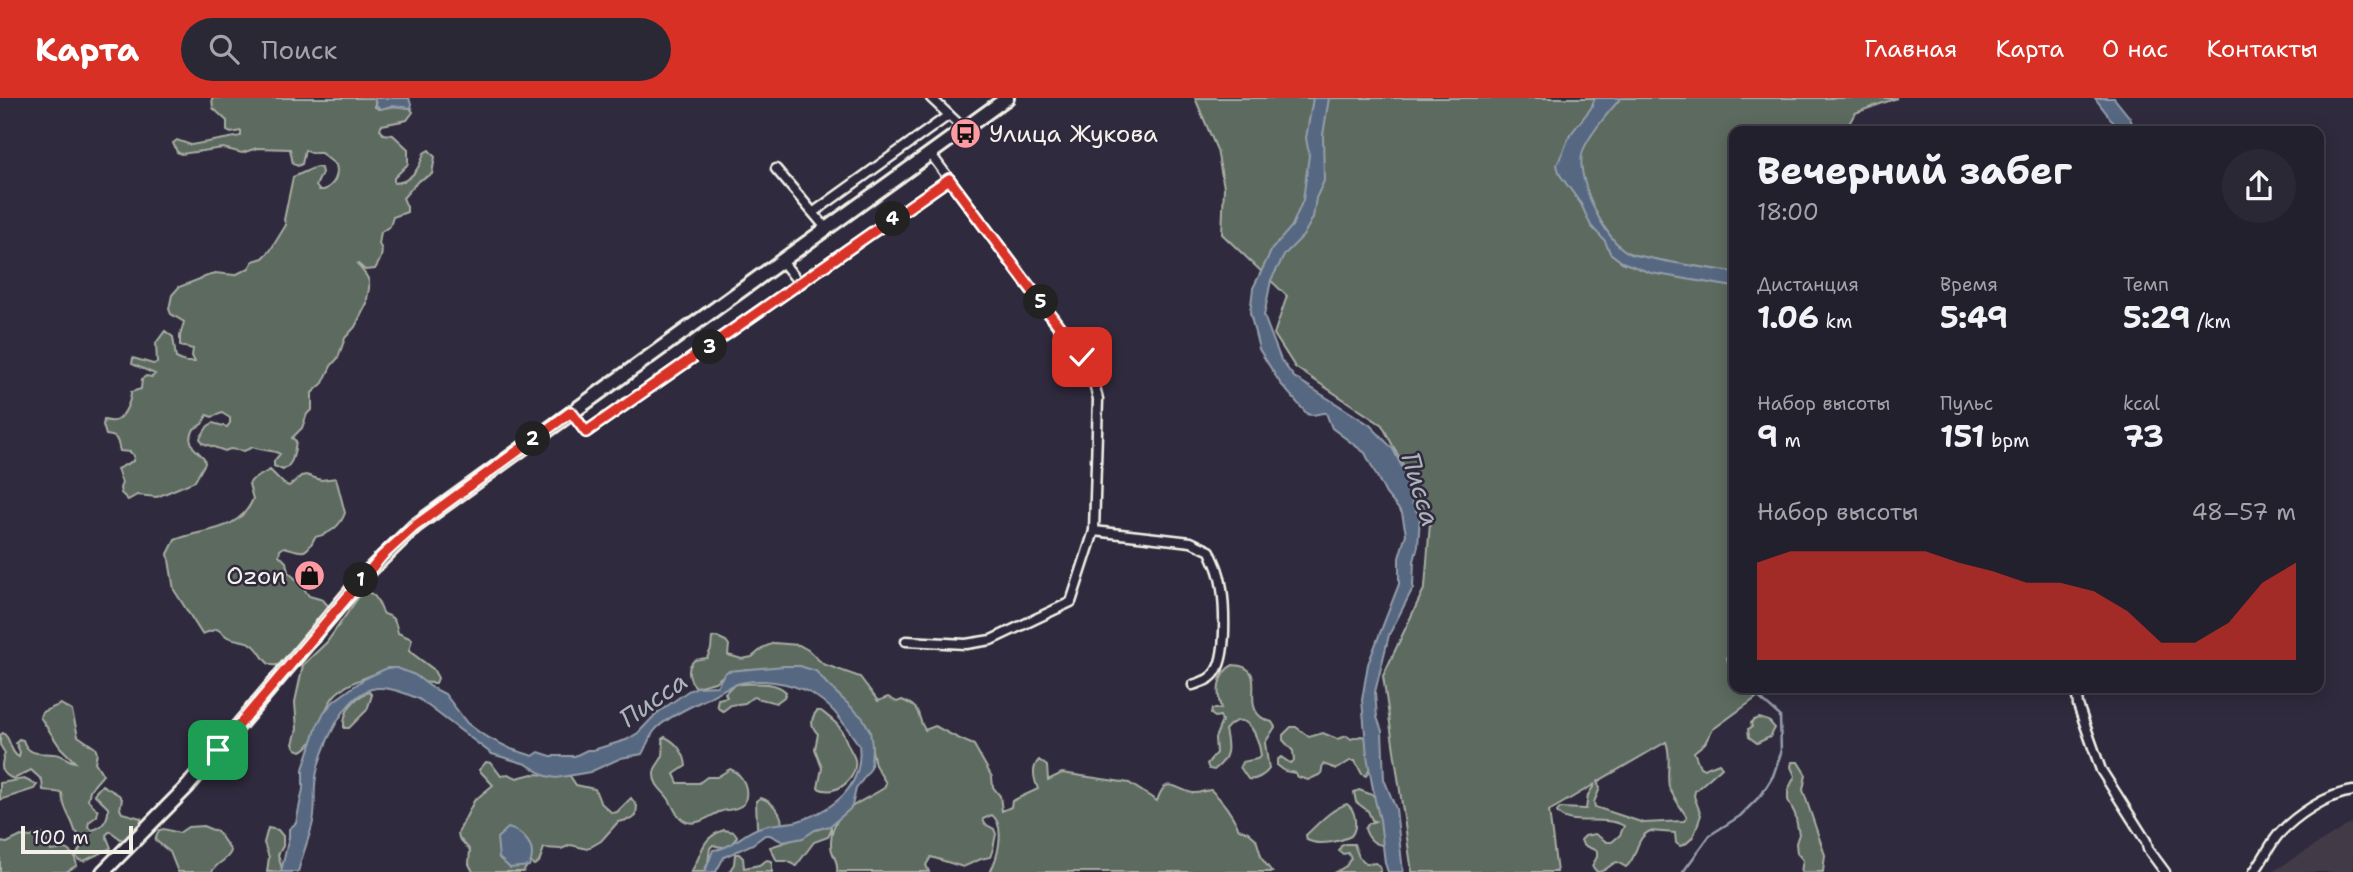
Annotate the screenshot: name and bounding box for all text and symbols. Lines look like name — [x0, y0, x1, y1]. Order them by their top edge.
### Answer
search box — [181, 18, 671, 81]
text: Карта — [35, 27, 139, 72]
icon: search — [205, 30, 243, 68]
text: Поиск — [261, 32, 337, 67]
text: Главная — [1864, 33, 1957, 65]
text: Карта — [1995, 33, 2064, 65]
text: О нас — [2102, 33, 2168, 65]
text: Контакты — [2206, 33, 2318, 65]
bus stop icon: Улица Жукова — [949, 117, 983, 151]
place label: Улица Жукова — [989, 118, 1158, 150]
text: Вечерний забег — [1757, 145, 2072, 196]
button: share — [2222, 149, 2296, 223]
text: 18:00 — [1757, 197, 1819, 227]
pin: 4 — [876, 202, 910, 236]
text: 4 — [886, 206, 899, 231]
text: Дистанция — [1757, 272, 1859, 297]
text: Время — [1940, 272, 1998, 297]
text: Темп — [2123, 272, 2169, 297]
pin: 5 — [1024, 284, 1058, 320]
text: 5 — [1035, 289, 1046, 314]
text: 1.06 — [1757, 297, 1819, 338]
text: 5:49 — [1940, 297, 2008, 338]
text: 5:29 — [2123, 297, 2191, 338]
text: km — [1819, 309, 1852, 334]
text: /km — [2191, 309, 2231, 334]
pin — [1052, 327, 1112, 387]
pin: 3 — [692, 330, 728, 364]
text: 3 — [703, 334, 716, 359]
icon: check — [1063, 338, 1101, 376]
text: Набор высоты — [1757, 391, 1890, 416]
text: Пульс — [1940, 391, 1993, 416]
text: kcal — [2123, 391, 2160, 416]
text: 9 — [1757, 416, 1778, 457]
text: 151 — [1940, 416, 1985, 457]
text: 73 — [2123, 416, 2164, 457]
pin: 2 — [516, 422, 550, 456]
text: 2 — [526, 426, 539, 451]
text: m — [1778, 428, 1801, 453]
text: bpm — [1985, 428, 2029, 453]
water label: Писса — [1393, 448, 1449, 530]
text: Набор высоты — [1757, 497, 1918, 527]
text: 48–57 m — [2192, 497, 2296, 527]
shop icon: Ozon — [292, 559, 326, 593]
place label: Ozon — [226, 560, 286, 592]
pin: 1 — [344, 562, 378, 598]
text: 1 — [356, 567, 365, 592]
water label: Писса — [612, 663, 694, 735]
pin — [188, 720, 248, 780]
icon: arrive — [199, 731, 237, 769]
scale bar — [21, 823, 133, 855]
text: 100 m — [32, 825, 89, 850]

